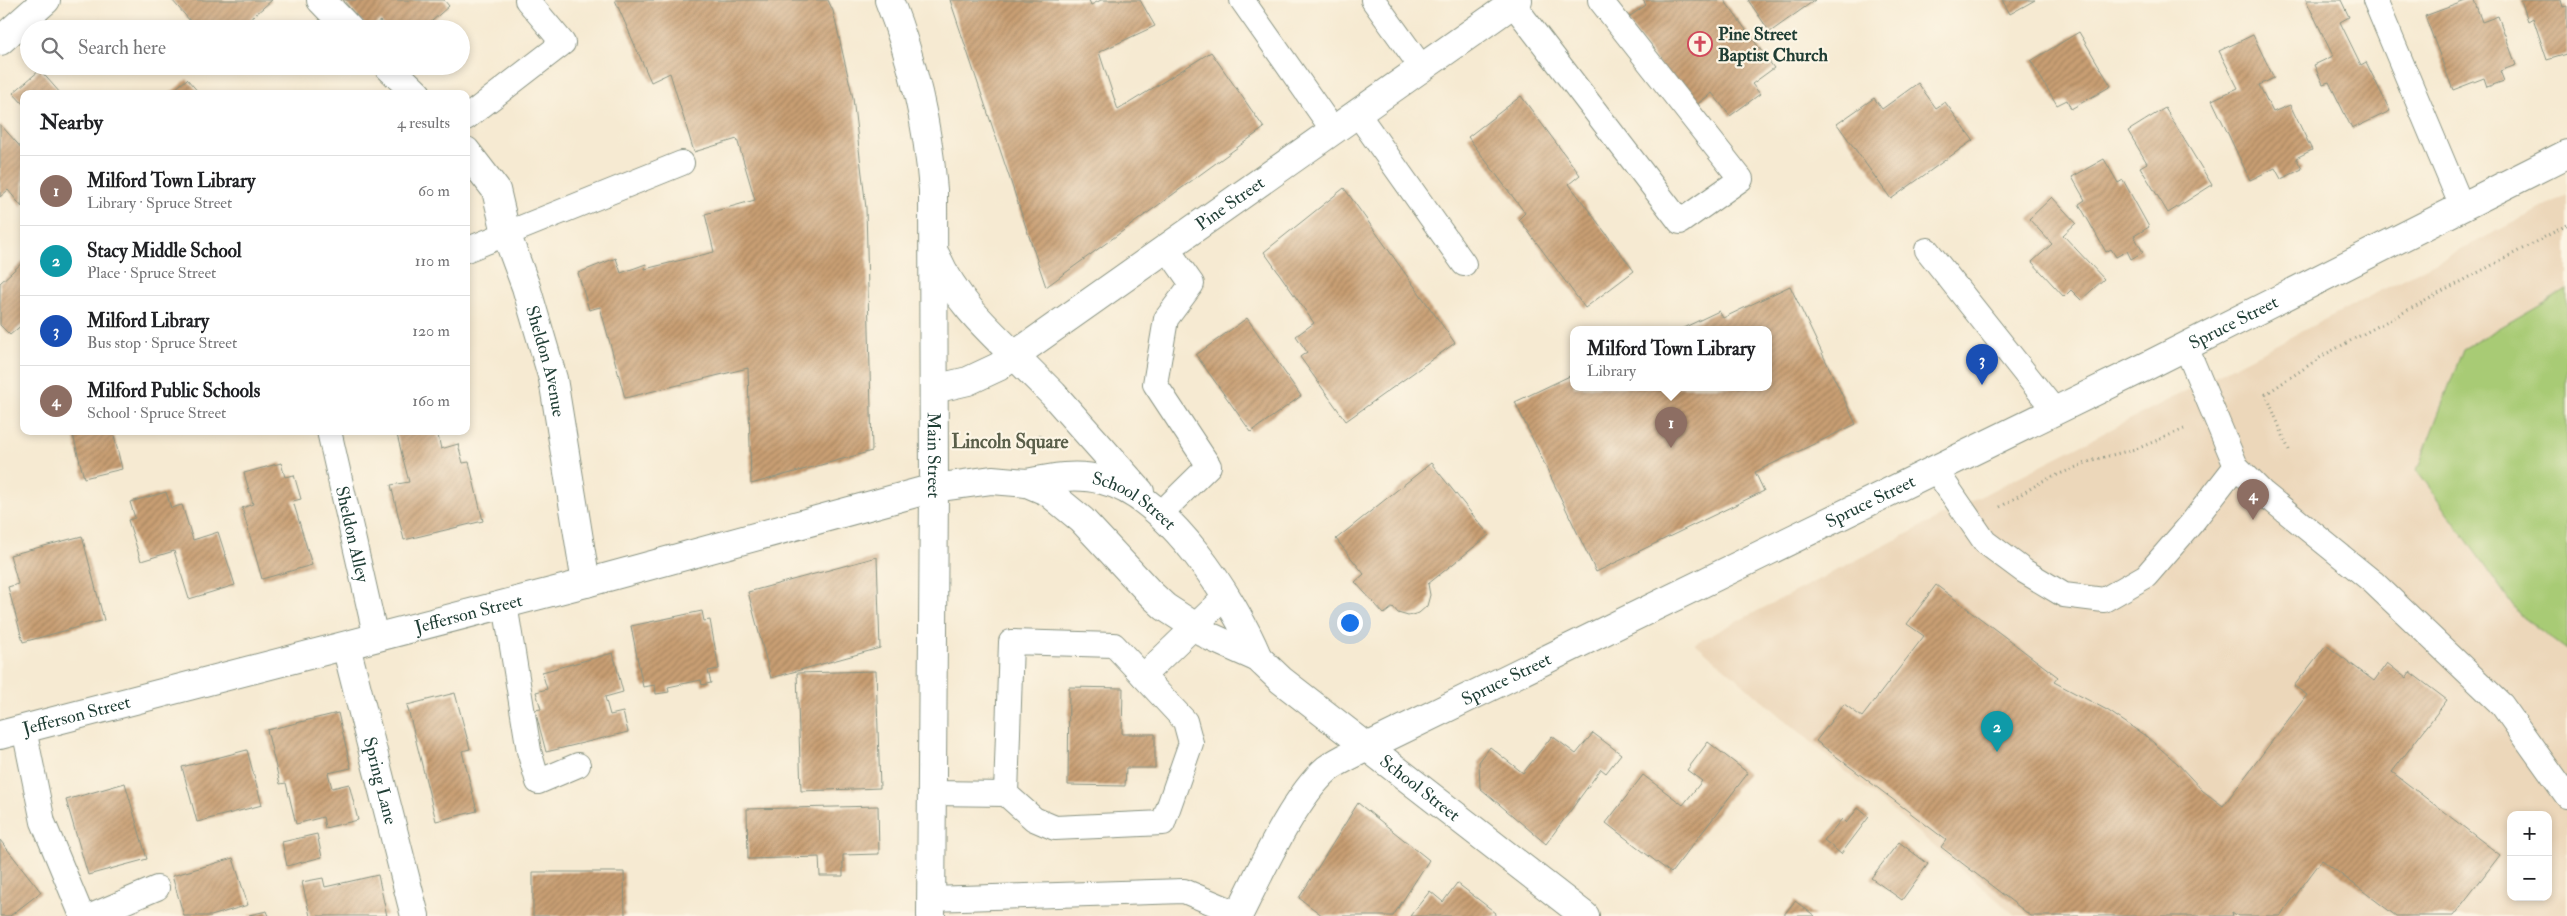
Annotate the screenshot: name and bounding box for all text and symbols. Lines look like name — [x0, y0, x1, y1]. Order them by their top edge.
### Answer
search box — [20, 20, 470, 75]
place label: Pine Street Baptist Church — [1718, 23, 1828, 67]
church icon: Pine Street Baptist Church — [1687, 31, 1713, 57]
icon: search — [38, 34, 66, 62]
text: Search here — [78, 36, 166, 60]
text: Nearby — [40, 109, 103, 136]
text: 4 results — [397, 113, 450, 133]
text: Milford Town Library — [87, 169, 255, 193]
street label: Pine Street — [1191, 171, 1269, 236]
text: 1 — [53, 181, 59, 201]
text: 60 m — [418, 181, 450, 201]
text: Library · Spruce Street — [87, 193, 232, 213]
text: Stacy Middle School — [87, 239, 242, 263]
text: 2 — [52, 251, 60, 271]
text: 110 m — [415, 251, 450, 271]
text: Place · Spruce Street — [87, 263, 216, 283]
street label: Spruce Street — [2185, 290, 2282, 354]
street label: Sheldon Avenue — [521, 303, 571, 419]
text: Milford Library — [87, 309, 209, 333]
text: 3 — [53, 321, 59, 341]
text: 120 m — [412, 321, 450, 341]
popup — [1570, 326, 1772, 391]
text: Bus stop · Spruce Street — [87, 333, 237, 353]
text: Milford Town Library — [1587, 337, 1755, 361]
pin: 3 — [1966, 344, 1998, 385]
text: Library — [1587, 361, 1636, 381]
text: Milford Public Schools — [87, 379, 260, 403]
text: 4 — [52, 391, 60, 411]
text: 160 m — [412, 391, 450, 411]
text: School · Spruce Street — [87, 403, 226, 423]
pin: 1 — [1655, 407, 1687, 448]
street label: Main Street — [922, 412, 946, 499]
district label: Lincoln Square — [952, 430, 1069, 455]
street label: School Street — [1090, 467, 1181, 535]
street label: Spruce Street — [1822, 470, 1919, 533]
pin: 4 — [2237, 479, 2269, 520]
street label: Sheldon Alley — [330, 484, 375, 586]
street label: Jefferson Street — [411, 588, 525, 639]
your location — [1337, 610, 1363, 636]
street label: Spruce Street — [1458, 647, 1555, 711]
street label: Jefferson Street — [19, 690, 133, 740]
pin: 2 — [1981, 711, 2013, 752]
street label: Spring Lane — [358, 734, 403, 827]
street label: School Street — [1375, 749, 1465, 826]
map controls — [2507, 811, 2552, 901]
button: + — [2507, 811, 2552, 856]
button: − — [2507, 856, 2552, 901]

